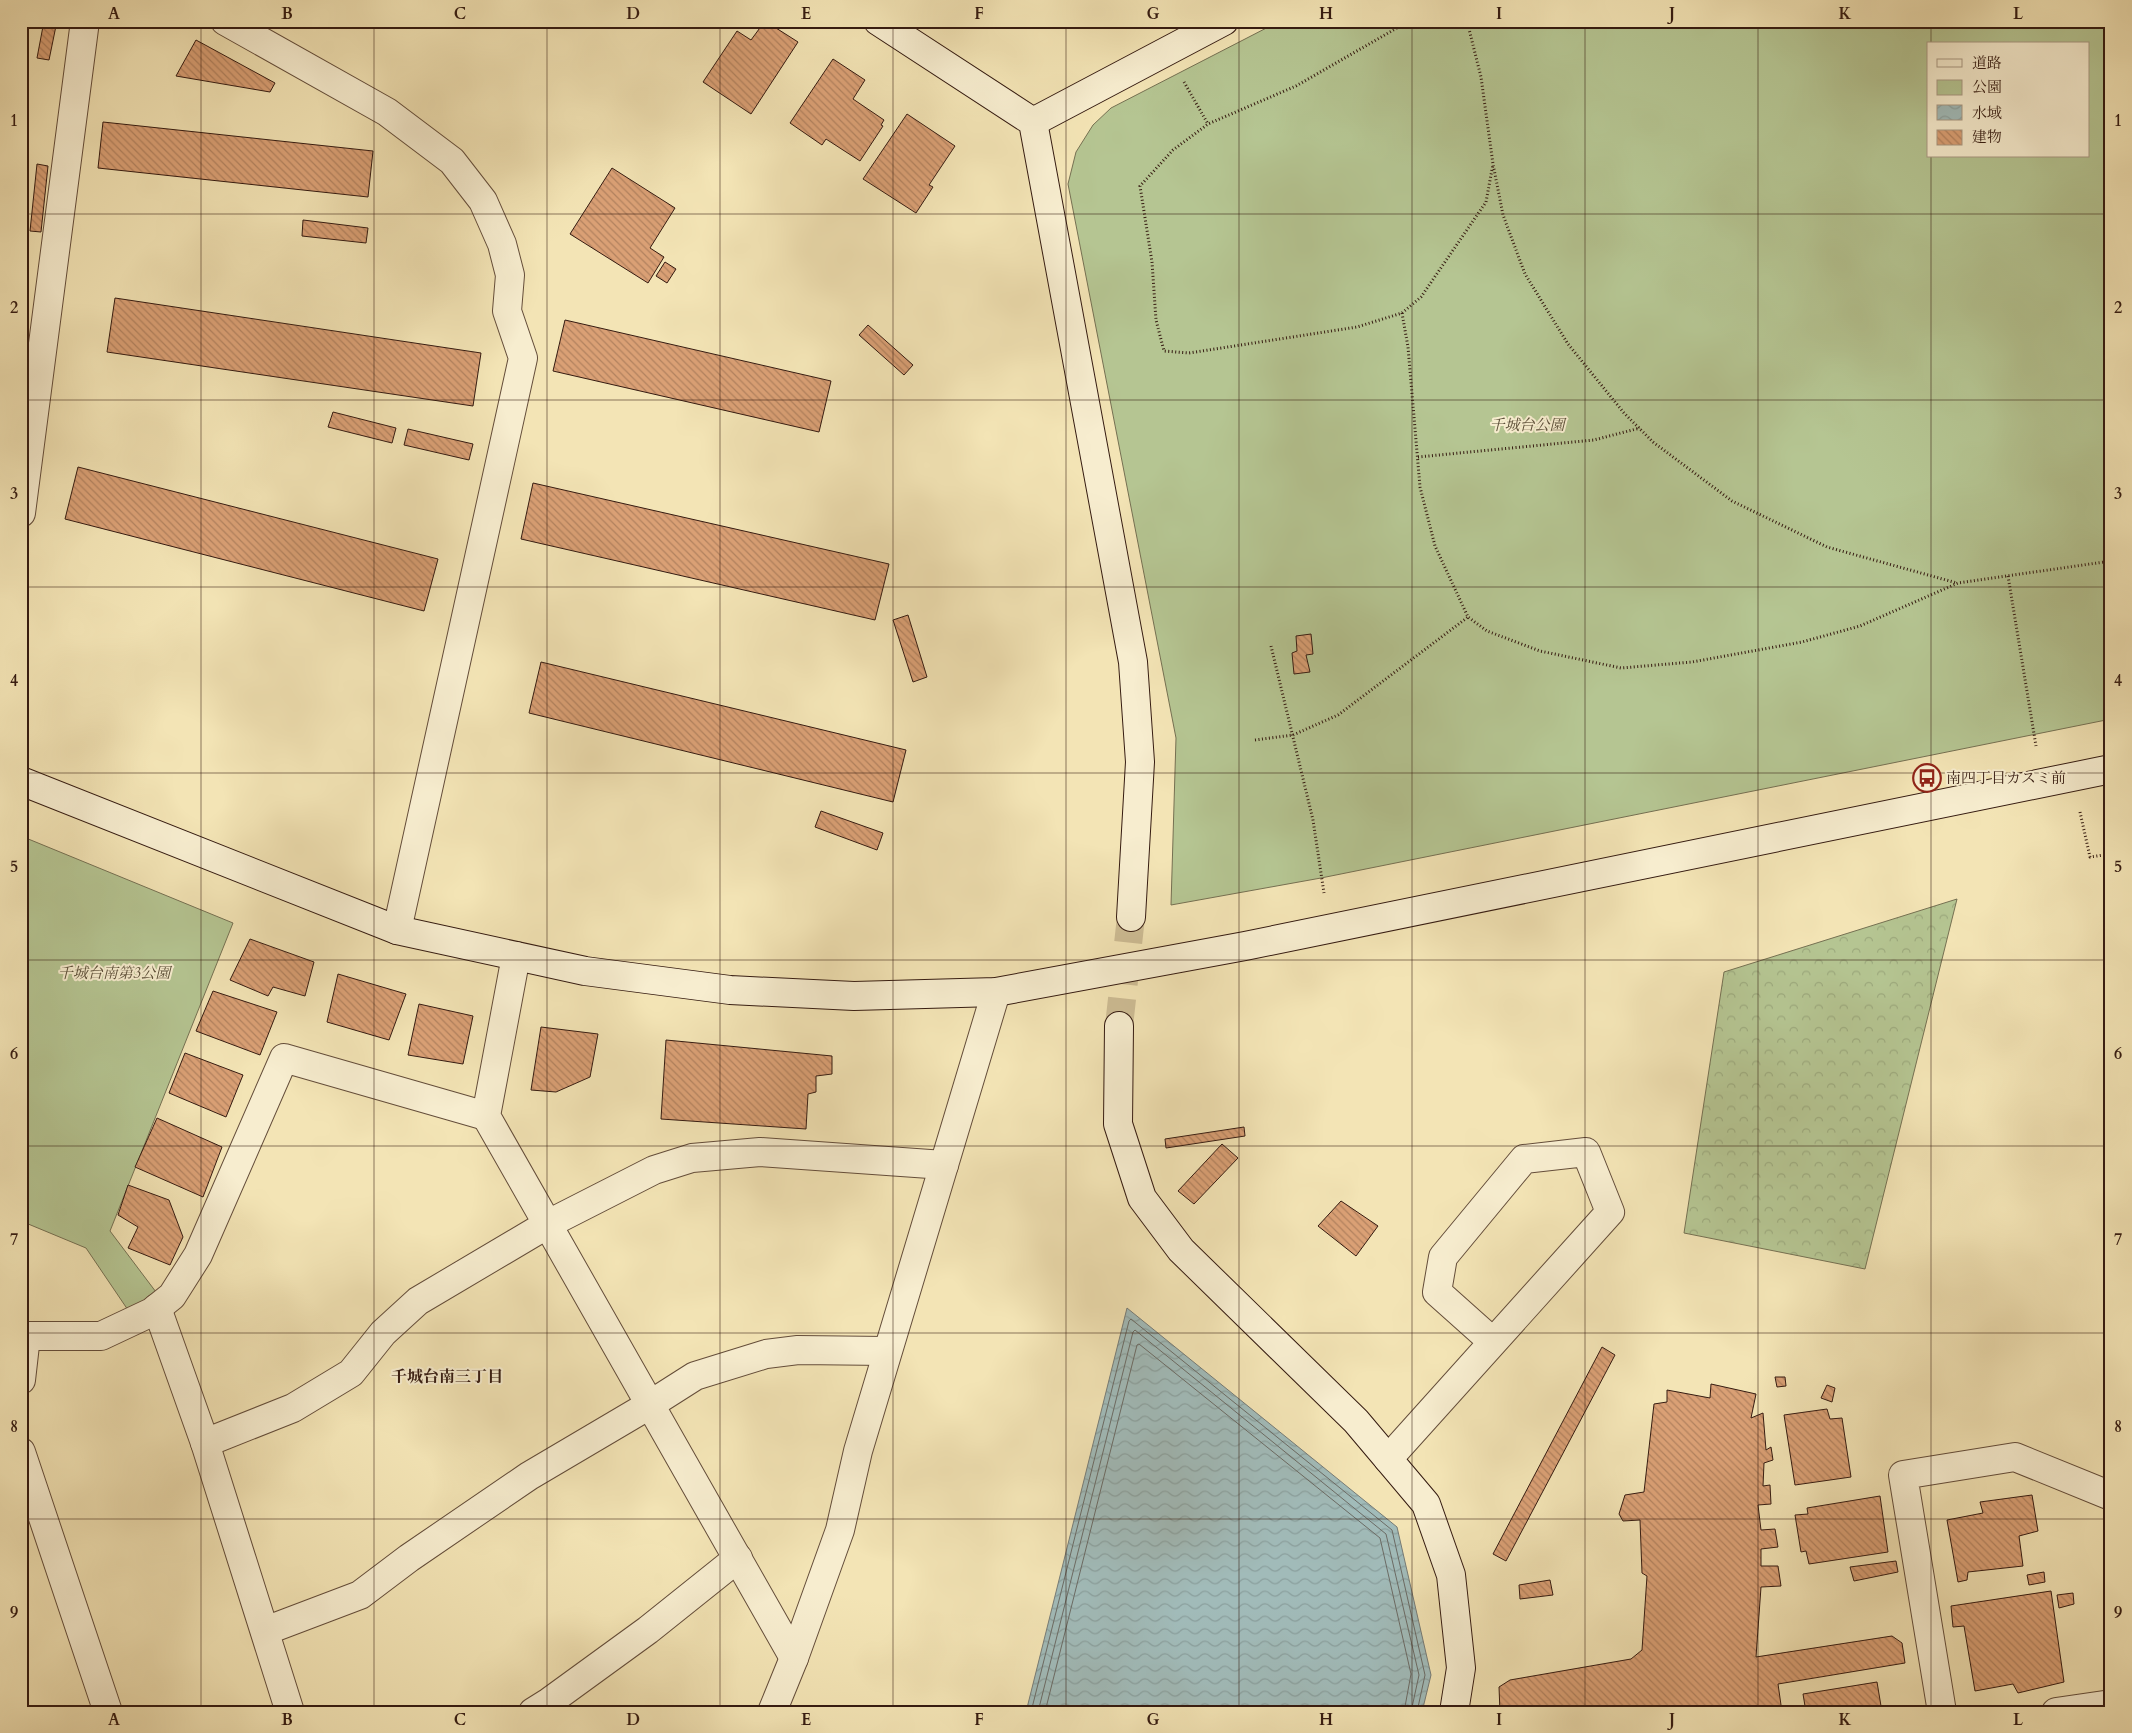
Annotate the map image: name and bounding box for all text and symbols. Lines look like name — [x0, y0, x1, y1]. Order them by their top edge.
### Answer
text: A — [108, 3, 120, 25]
text: B — [281, 3, 293, 25]
text: C — [454, 3, 466, 25]
text: D — [626, 3, 640, 25]
text: E — [801, 3, 811, 25]
text: F — [974, 3, 984, 25]
text: G — [1146, 3, 1160, 25]
text: H — [1319, 3, 1333, 25]
text: I — [1496, 3, 1502, 25]
text: J — [1667, 3, 1675, 25]
text: K — [1839, 3, 1852, 25]
text: L — [2013, 3, 2024, 25]
legend — [1927, 42, 2090, 158]
text: 道路 — [1972, 53, 2002, 73]
text: 公園 — [1972, 77, 2002, 97]
text: 水域 — [1972, 103, 2002, 123]
text: 1 — [10, 110, 18, 132]
text: 1 — [2114, 110, 2122, 132]
text: 建物 — [1972, 127, 2002, 147]
text: 2 — [10, 297, 18, 319]
text: 2 — [2114, 297, 2122, 319]
park label: 千城台公園 — [1489, 415, 1567, 435]
text: 3 — [10, 483, 18, 505]
text: 3 — [2114, 483, 2122, 505]
text: 4 — [10, 670, 18, 692]
text: 4 — [2114, 670, 2122, 692]
bus stop icon: 南四丁目カスミ前 — [1912, 763, 1942, 793]
place label: 南四丁目カスミ前 — [1946, 768, 2066, 788]
text: 5 — [10, 856, 18, 878]
text: 5 — [2114, 856, 2122, 878]
park label: 千城台南第3公園 — [58, 963, 173, 983]
text: 6 — [10, 1043, 18, 1065]
text: 6 — [2114, 1043, 2122, 1065]
text: 7 — [10, 1229, 18, 1251]
text: 7 — [2114, 1229, 2122, 1251]
district label: 千城台南三丁目 — [391, 1366, 503, 1388]
text: 8 — [10, 1416, 18, 1438]
text: 8 — [2114, 1416, 2122, 1438]
text: 9 — [10, 1602, 18, 1624]
text: 9 — [2114, 1602, 2122, 1624]
text: A — [108, 1709, 120, 1731]
text: B — [281, 1709, 293, 1731]
text: C — [454, 1709, 466, 1731]
text: D — [626, 1709, 640, 1731]
text: E — [801, 1709, 811, 1731]
text: F — [974, 1709, 984, 1731]
text: G — [1146, 1709, 1160, 1731]
text: H — [1319, 1709, 1333, 1731]
text: I — [1496, 1709, 1502, 1731]
text: J — [1667, 1709, 1675, 1731]
text: K — [1839, 1709, 1852, 1731]
text: L — [2013, 1709, 2024, 1731]

